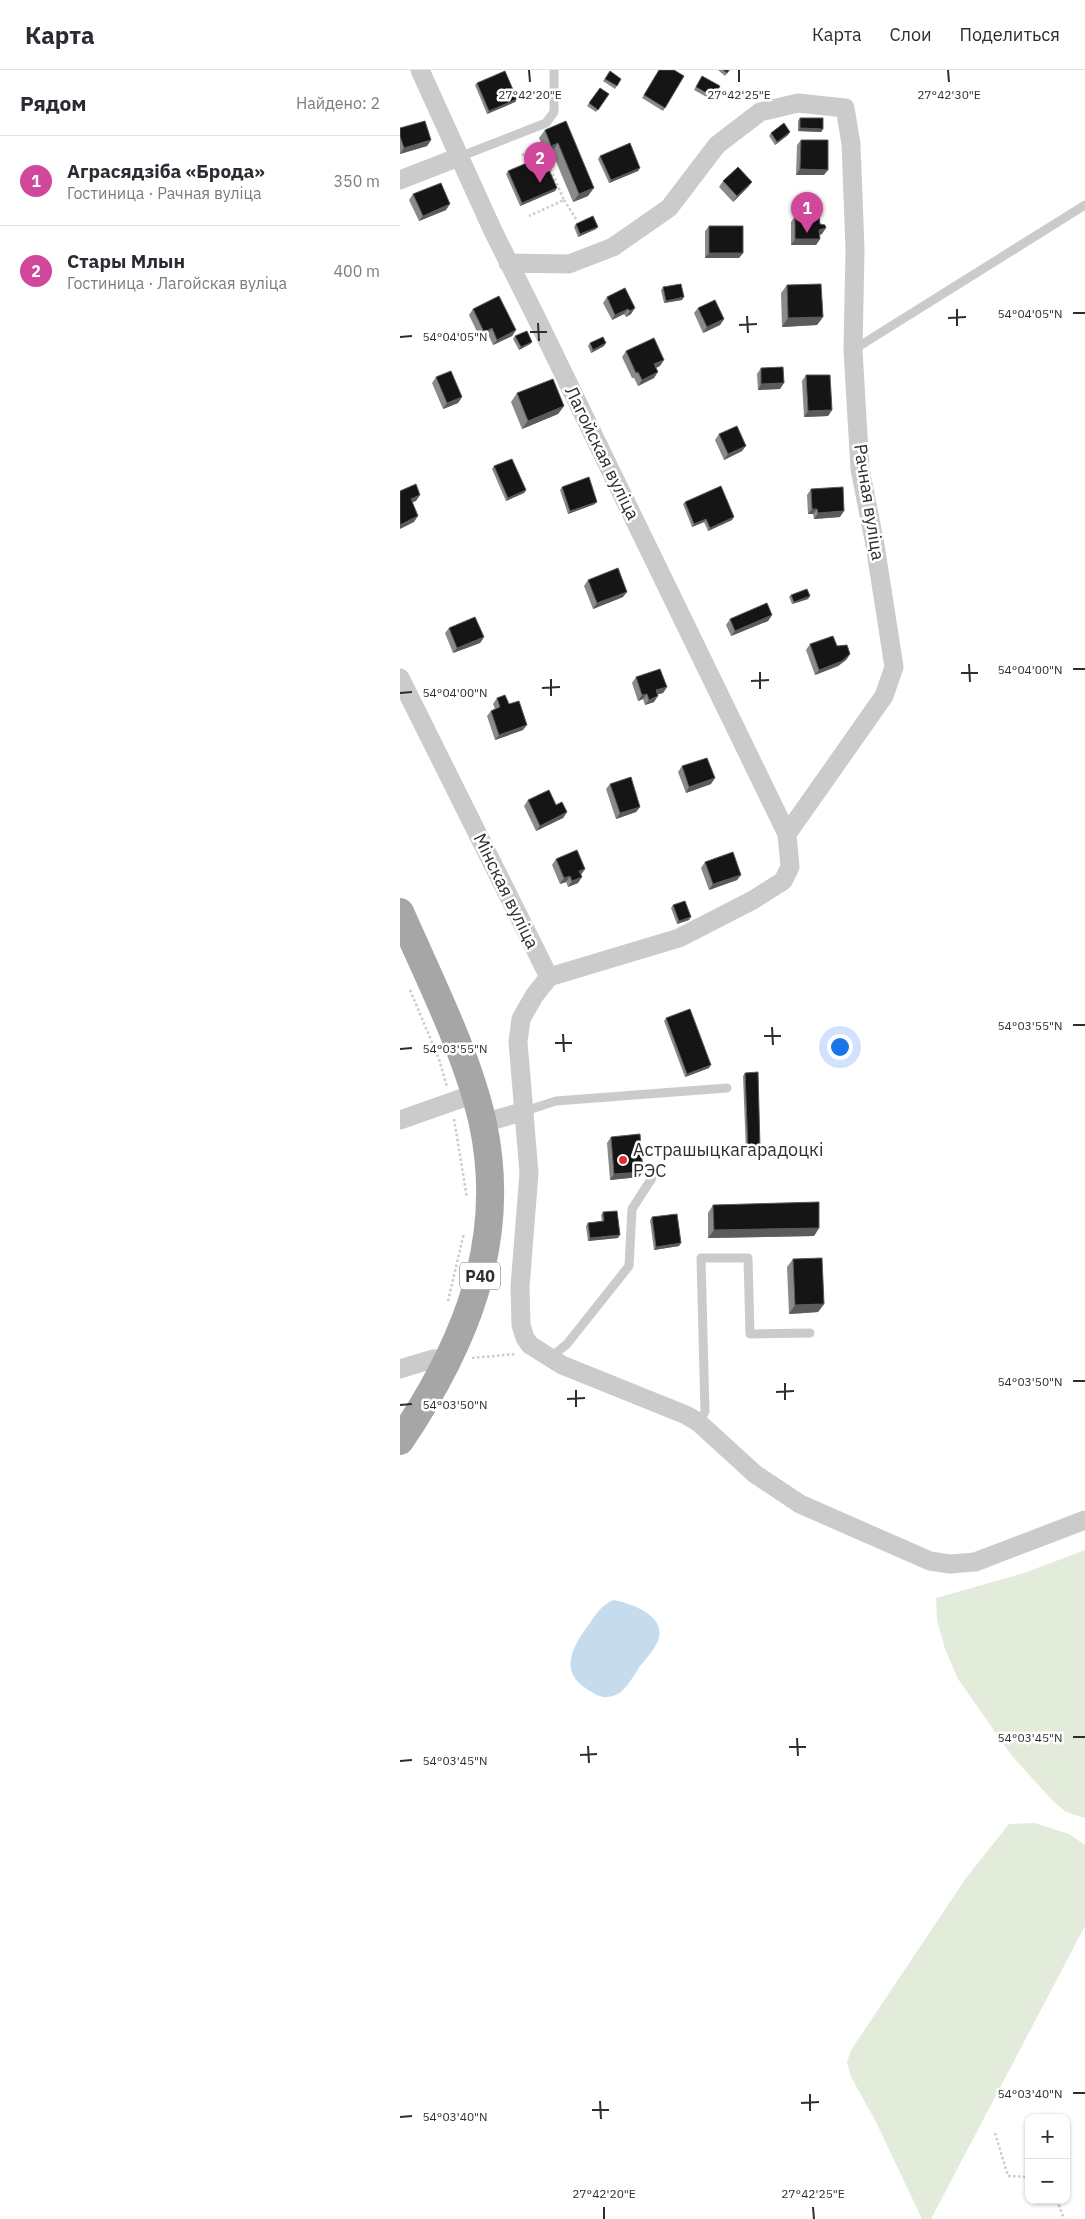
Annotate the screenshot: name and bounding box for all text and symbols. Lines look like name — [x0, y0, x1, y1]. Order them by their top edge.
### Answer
text: Карта — [25, 19, 95, 51]
text: Карта — [812, 23, 862, 46]
text: Слои — [890, 23, 932, 46]
text: Поделиться — [960, 23, 1060, 46]
text: 27°42'20"E — [498, 87, 562, 102]
text: 27°42'25"E — [707, 87, 771, 102]
text: 27°42'30"E — [917, 87, 981, 102]
text: Рядом — [20, 89, 87, 117]
text: Найдено: 2 — [296, 93, 380, 113]
pin: 2 — [524, 142, 556, 183]
text: Аграсядзіба «Брода» — [67, 159, 265, 183]
text: 1 — [31, 171, 41, 191]
text: 350 m — [333, 171, 380, 191]
text: Гостиница · Рачная вуліца — [67, 183, 262, 203]
pin: 1 — [791, 192, 823, 233]
text: Стары Млын — [67, 249, 185, 273]
text: 2 — [31, 261, 41, 281]
text: 400 m — [333, 261, 380, 281]
text: Гостиница · Лагойская вуліца — [67, 273, 287, 293]
text: 54°04'05"N — [997, 306, 1063, 321]
text: 54°04'05"N — [422, 329, 488, 344]
street label: Лагойская вуліца — [560, 382, 645, 524]
street label: Рачная вуліца — [849, 442, 890, 562]
text: 54°04'00"N — [997, 662, 1063, 677]
text: 54°04'00"N — [422, 685, 488, 700]
street label: Мінская вуліца — [469, 829, 544, 953]
text: 54°03'55"N — [997, 1018, 1063, 1033]
your location — [827, 1034, 853, 1060]
text: 54°03'55"N — [422, 1041, 488, 1056]
place label: Астрашыцкагарадоцкі РЭС — [633, 1138, 823, 1182]
marker: Астрашыцкагарадоцкі РЭС — [617, 1154, 629, 1166]
road number: Р40 — [460, 1262, 500, 1290]
text: 54°03'50"N — [997, 1374, 1063, 1389]
text: 54°03'50"N — [422, 1397, 488, 1412]
text: 54°03'45"N — [997, 1730, 1063, 1745]
text: 54°03'45"N — [422, 1753, 488, 1768]
text: 54°03'40"N — [997, 2086, 1063, 2101]
text: 54°03'40"N — [422, 2109, 488, 2124]
map controls — [1025, 2114, 1070, 2204]
button: + — [1025, 2114, 1070, 2159]
button: − — [1025, 2159, 1070, 2204]
text: 27°42'20"E — [572, 2186, 636, 2201]
text: 27°42'25"E — [781, 2186, 845, 2201]

